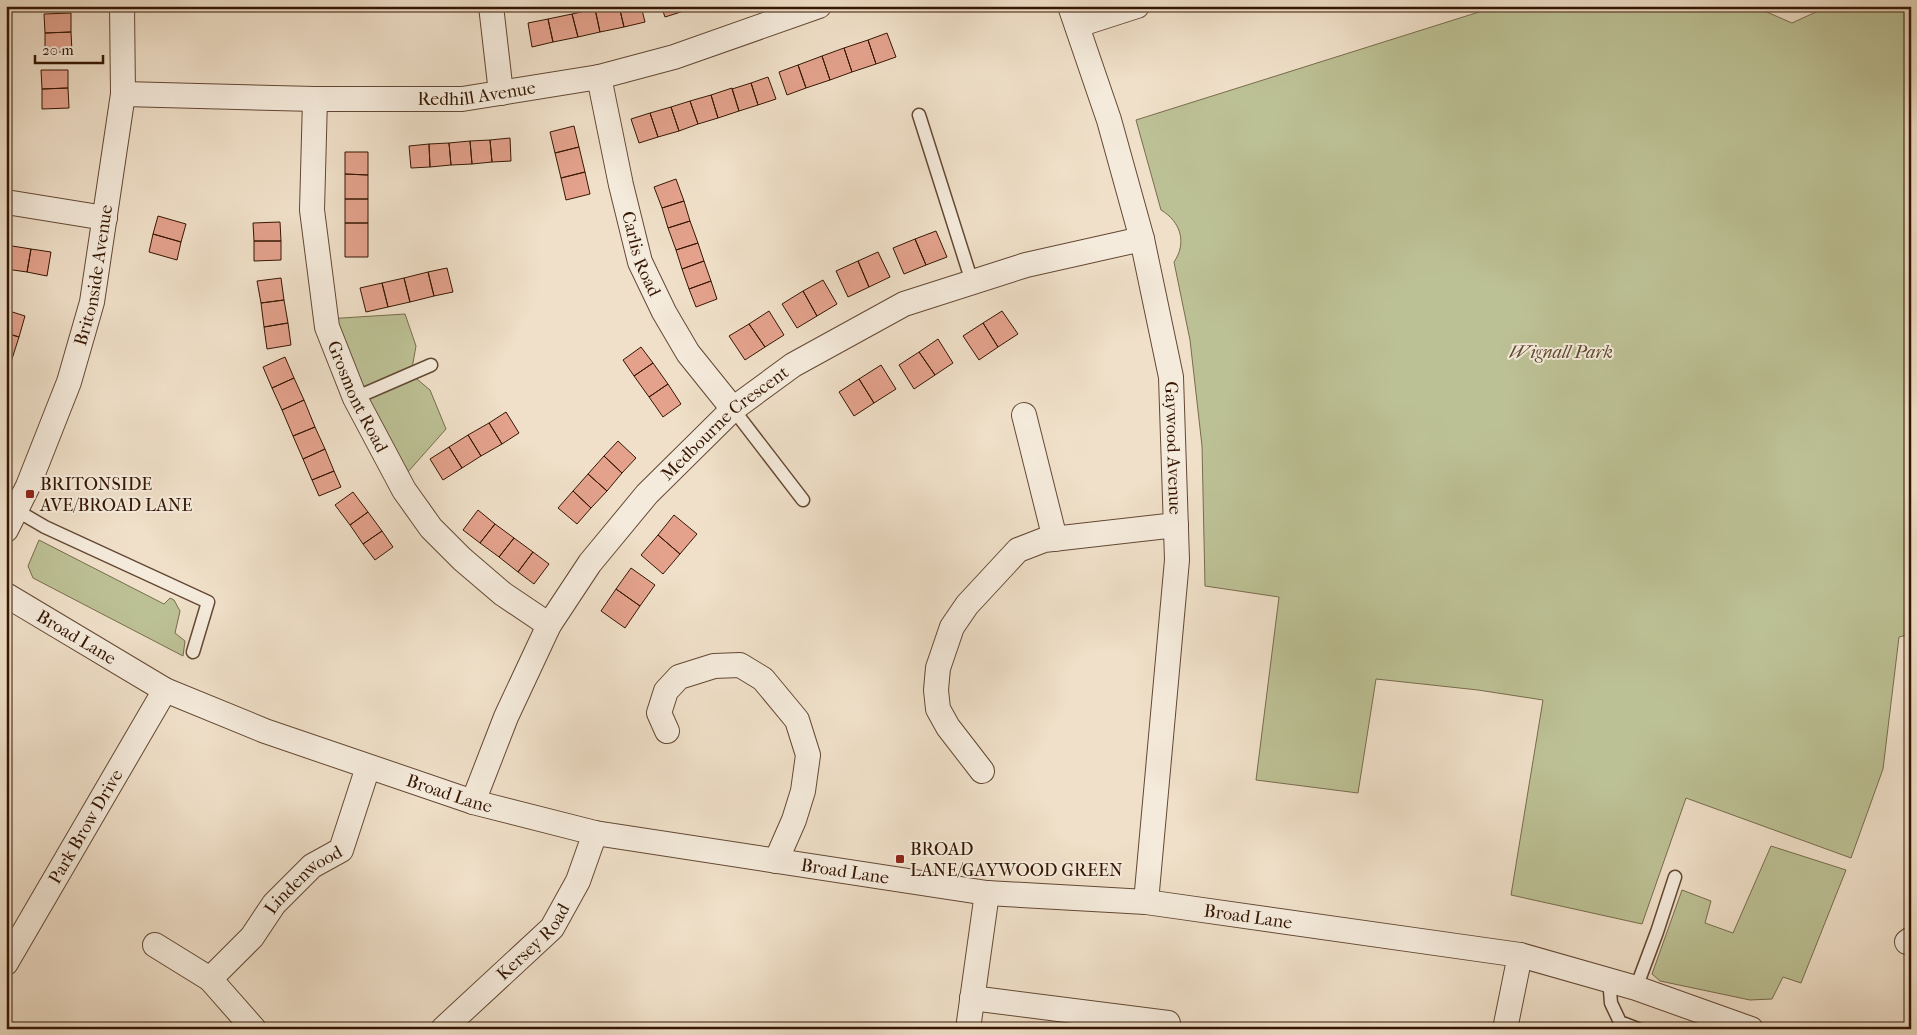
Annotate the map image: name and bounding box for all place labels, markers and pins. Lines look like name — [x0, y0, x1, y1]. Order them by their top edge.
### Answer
place label: BRITONSIDE AVE/BROAD LANE — [39, 474, 192, 516]
marker: BRITONSIDE AVE/BROAD LANE — [24, 488, 36, 500]
place label: BROAD LANE/GAYWOOD GREEN — [910, 839, 1123, 881]
marker: BROAD LANE/GAYWOOD GREEN — [894, 853, 906, 865]

